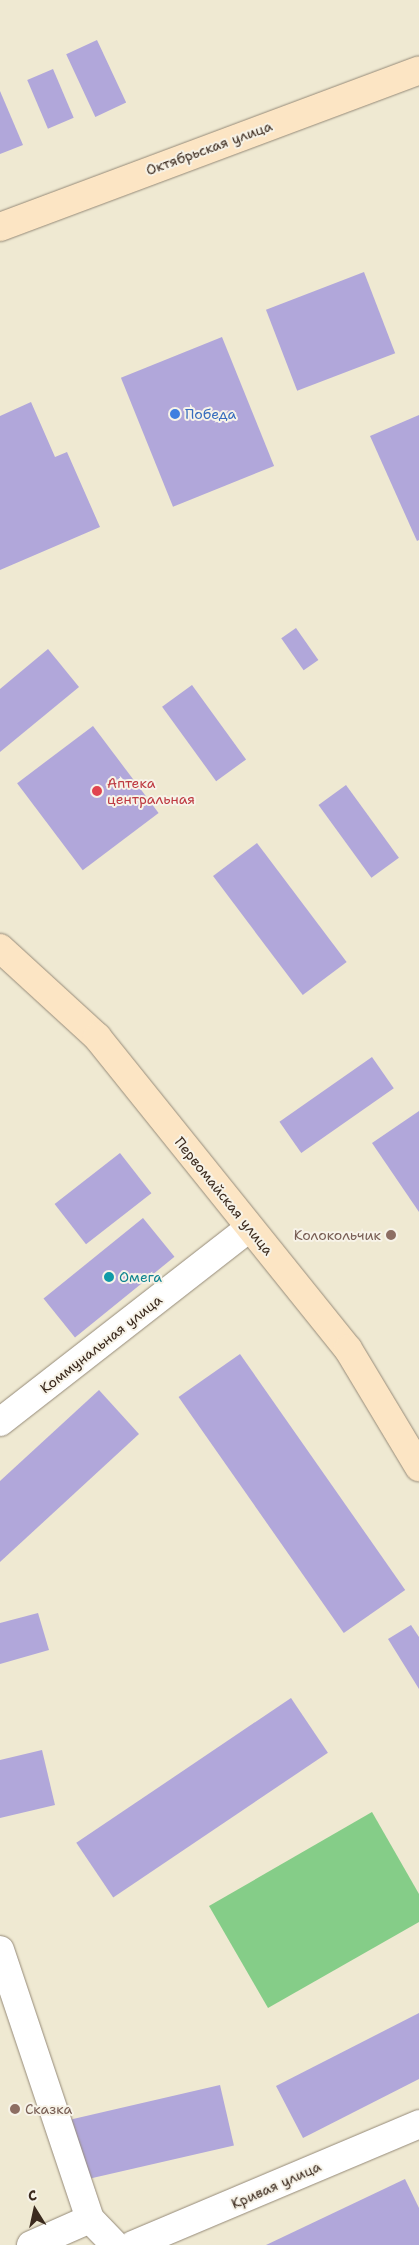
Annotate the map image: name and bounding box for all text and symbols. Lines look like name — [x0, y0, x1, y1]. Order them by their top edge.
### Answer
street label: Октябрьская улица — [144, 117, 274, 179]
place label: Победа — [185, 406, 236, 422]
marker: Победа — [169, 408, 181, 420]
place label: Аптека центральная — [107, 775, 195, 808]
marker: Аптека центральная — [91, 785, 103, 797]
street label: Первомайская улица — [171, 1134, 277, 1258]
place label: Колокольчик — [294, 1227, 381, 1243]
marker: Колокольчик — [385, 1229, 397, 1241]
place label: Омега — [119, 1269, 162, 1285]
marker: Омега — [103, 1271, 115, 1283]
street label: Коммунальная улица — [37, 1291, 165, 1397]
place label: Сказка — [25, 2101, 72, 2117]
marker: Сказка — [9, 2103, 21, 2115]
street label: Кривая улица — [229, 2158, 323, 2212]
north arrow — [10, 2185, 60, 2235]
text: С — [27, 2186, 38, 2205]

